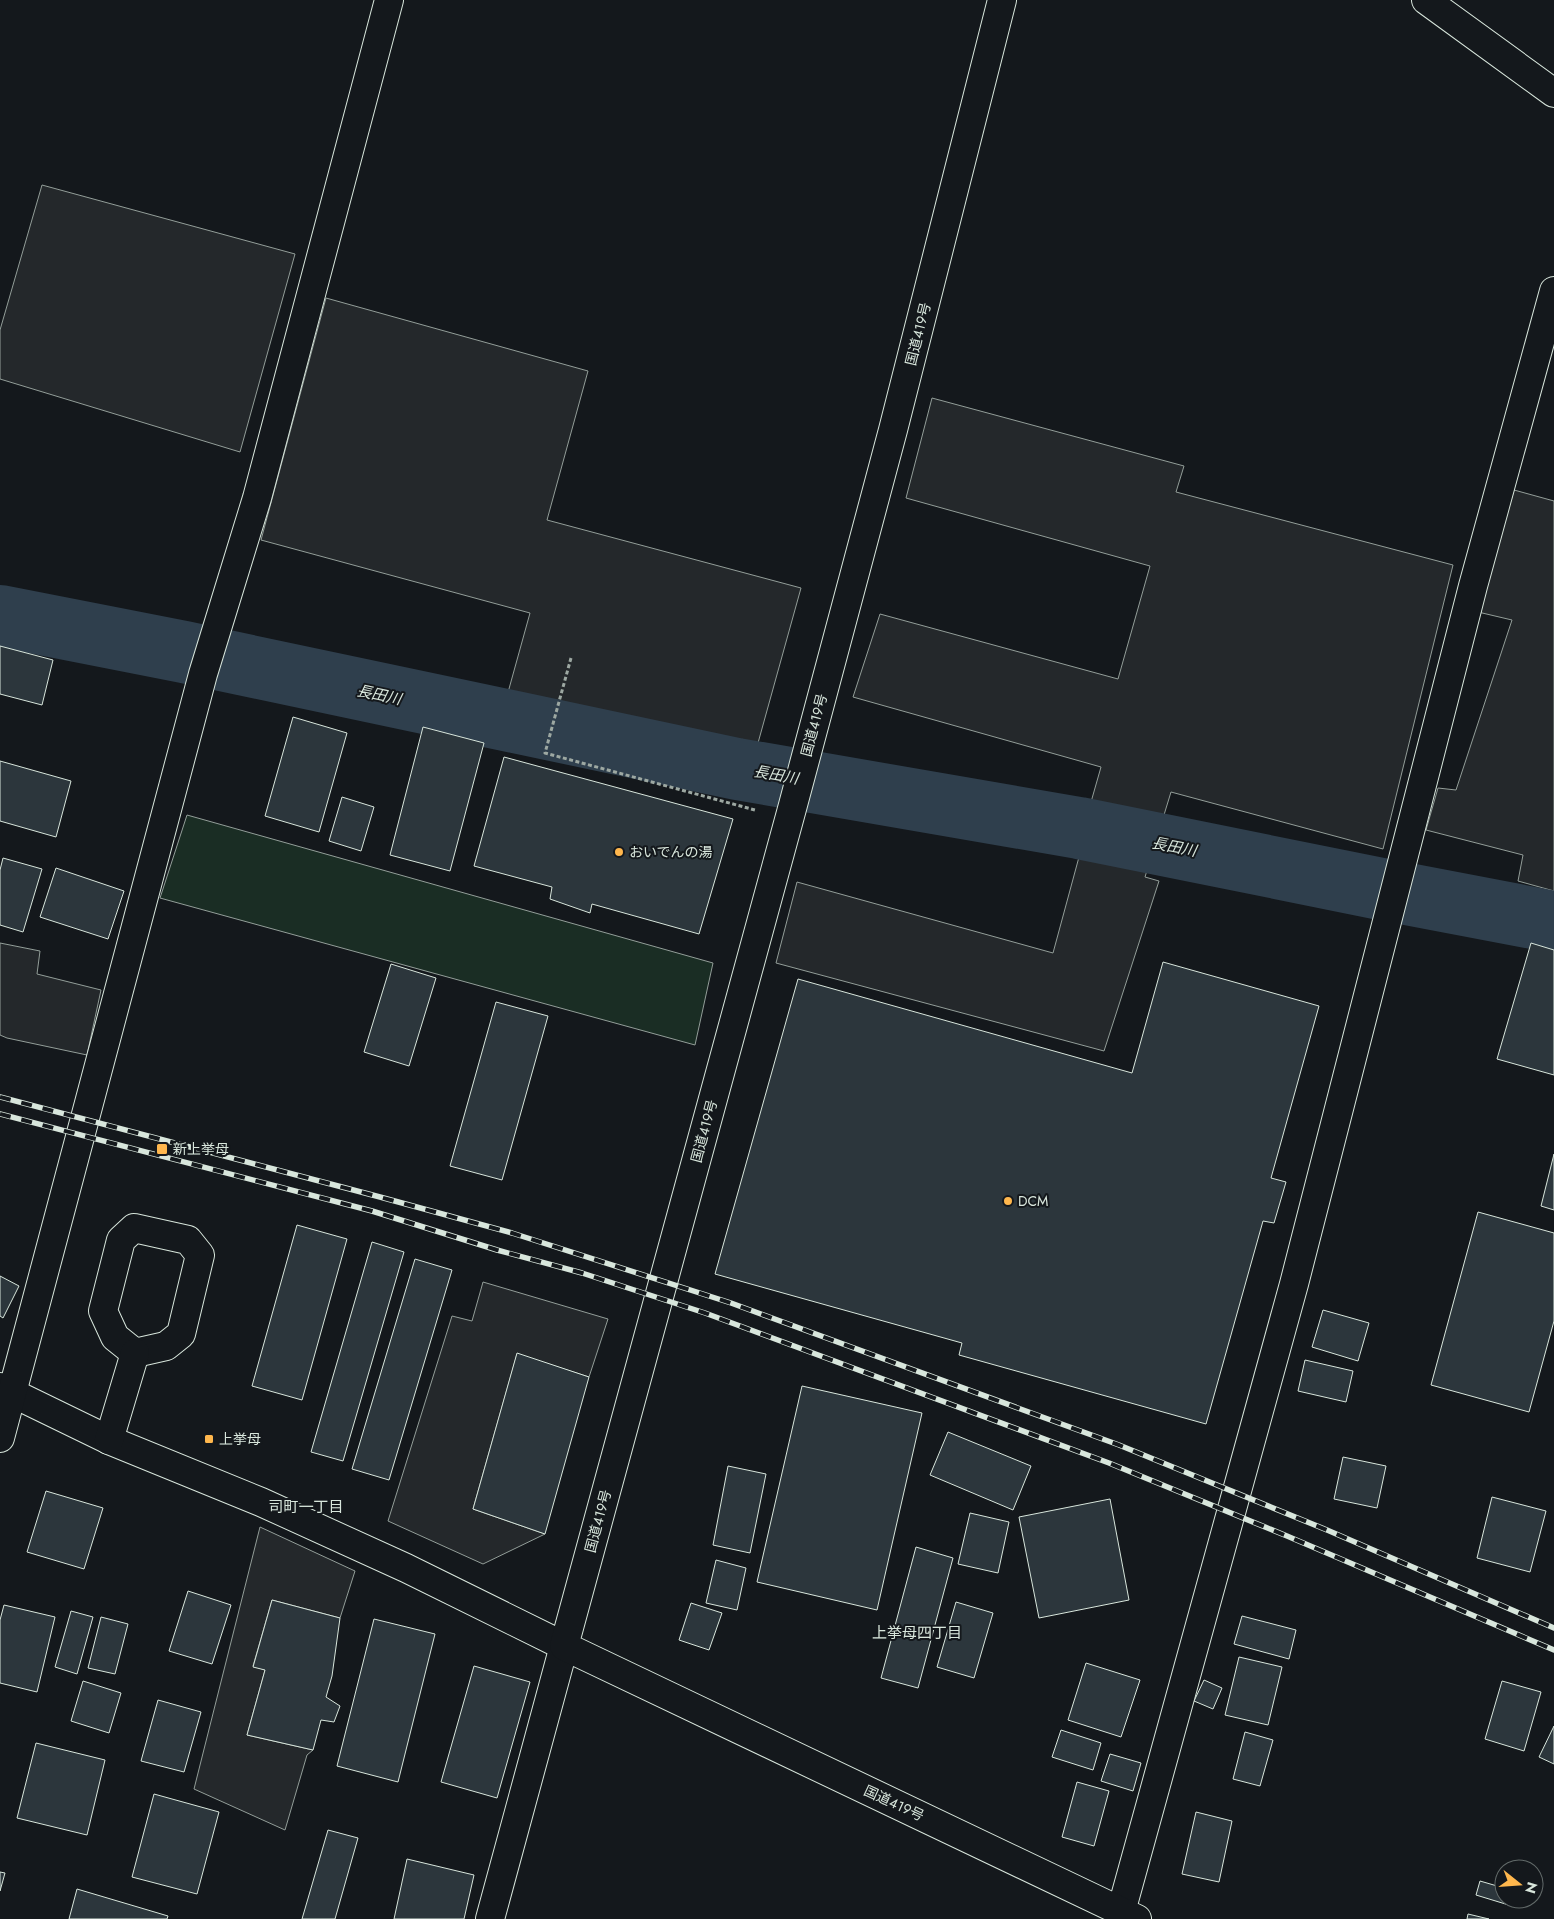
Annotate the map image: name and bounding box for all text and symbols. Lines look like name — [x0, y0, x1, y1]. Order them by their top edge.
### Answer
street label: 国道419号 — [900, 300, 936, 368]
water label: 長田川 — [355, 680, 405, 711]
street label: 国道419号 — [796, 691, 832, 759]
water label: 長田川 — [752, 760, 802, 790]
water label: 長田川 — [1150, 832, 1200, 862]
place label: おいでんの湯 — [629, 842, 713, 862]
marker: おいでんの湯 — [613, 846, 625, 858]
street label: 国道419号 — [686, 1097, 722, 1165]
place label: 新上挙母 — [173, 1139, 229, 1159]
marker: 新上挙母 — [155, 1142, 169, 1156]
place label: DCM — [1018, 1191, 1048, 1211]
marker: DCM — [1002, 1195, 1014, 1207]
place label: 上挙母 — [219, 1429, 261, 1449]
marker: 上挙母 — [203, 1433, 215, 1445]
street label: 国道419号 — [580, 1487, 616, 1555]
district label: 司町一丁目 — [268, 1496, 344, 1518]
district label: 上挙母四丁目 — [872, 1622, 962, 1644]
street label: 国道419号 — [861, 1780, 927, 1826]
north arrow — [1494, 1859, 1544, 1909]
text: N — [1520, 1880, 1543, 1896]

